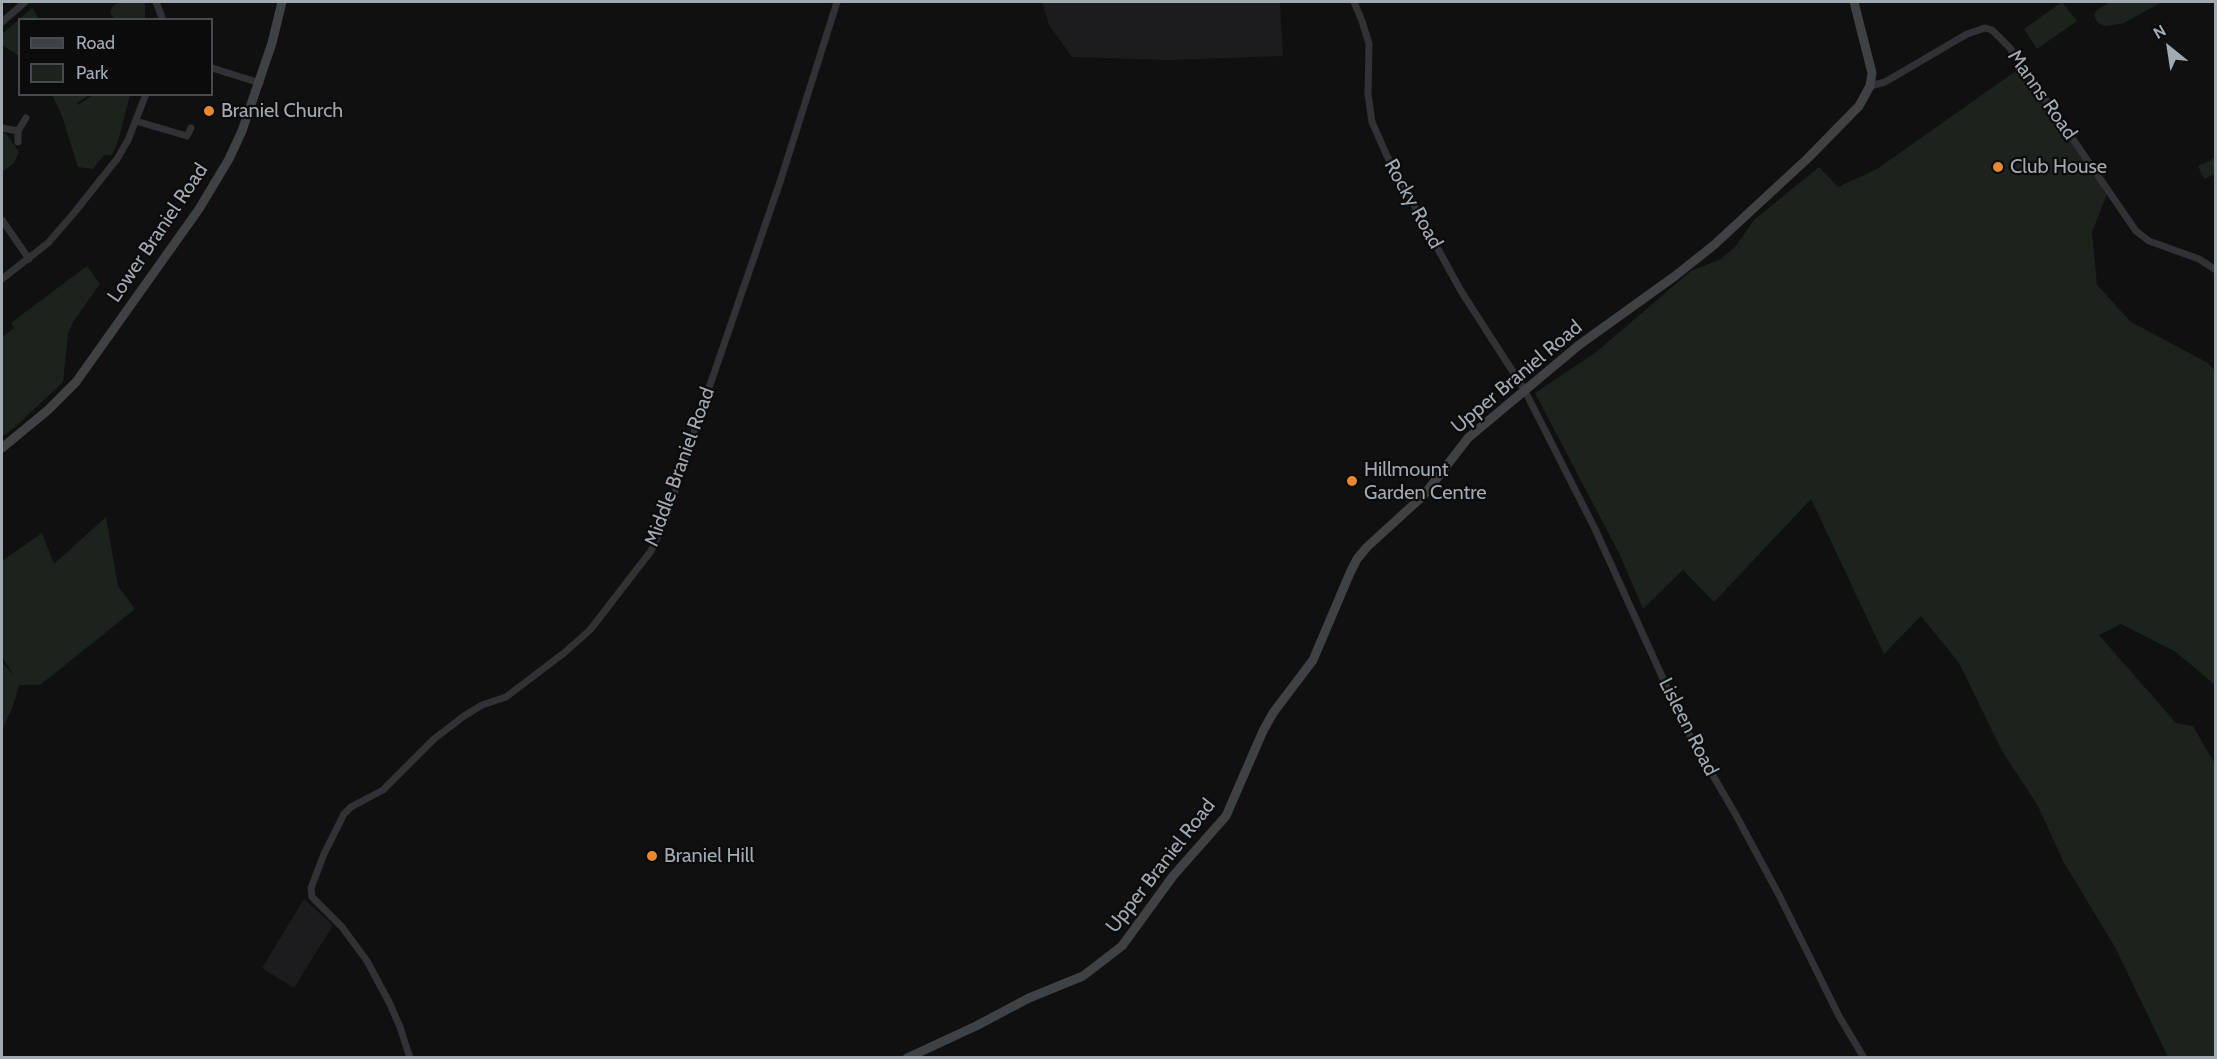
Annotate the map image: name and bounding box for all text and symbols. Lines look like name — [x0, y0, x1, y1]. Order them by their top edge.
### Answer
legend — [18, 18, 213, 96]
north arrow — [2139, 18, 2199, 78]
text: N — [2150, 21, 2169, 43]
text: Road — [76, 32, 115, 54]
street label: Manns Road — [2002, 45, 2082, 145]
text: Park — [76, 62, 108, 84]
place label: Braniel Church — [221, 99, 343, 123]
marker: Braniel Church — [202, 104, 216, 118]
street label: Rocky Road — [1379, 155, 1447, 253]
place label: Club House — [2010, 155, 2107, 179]
street label: Lower Braniel Road — [103, 159, 213, 307]
marker: Club House — [1991, 160, 2005, 174]
street label: Upper Braniel Road — [1447, 315, 1587, 439]
street label: Middle Braniel Road — [640, 384, 720, 550]
place label: Hillmount Garden Centre — [1364, 458, 1486, 505]
marker: Hillmount Garden Centre — [1345, 474, 1359, 488]
street label: Lisleen Road — [1653, 674, 1723, 780]
street label: Upper Braniel Road — [1101, 794, 1221, 938]
place label: Braniel Hill — [664, 844, 754, 868]
marker: Braniel Hill — [645, 849, 659, 863]

